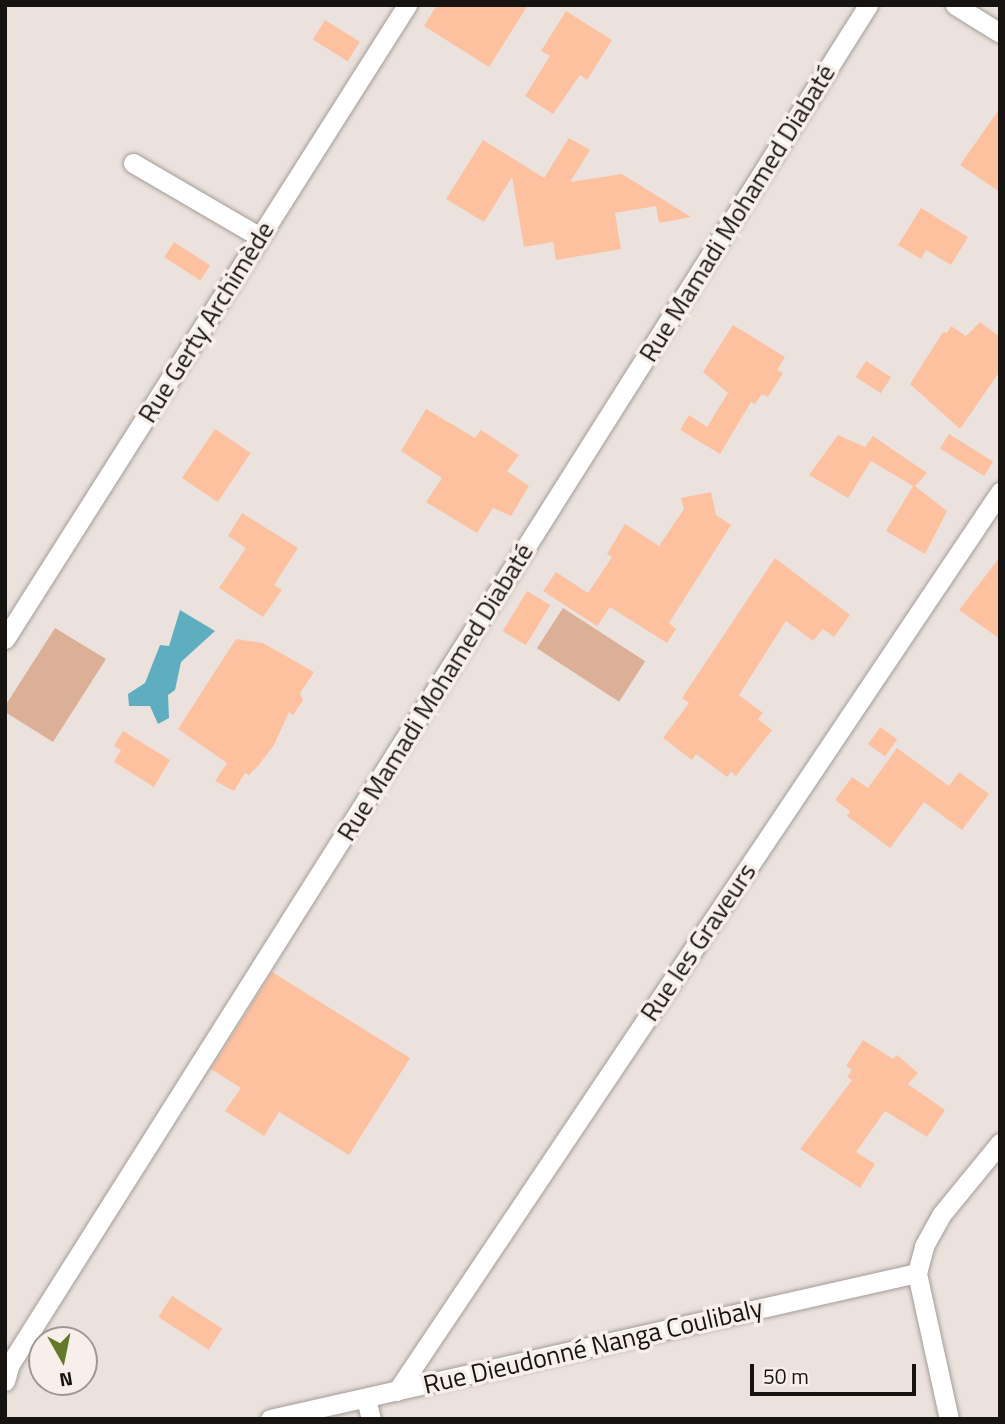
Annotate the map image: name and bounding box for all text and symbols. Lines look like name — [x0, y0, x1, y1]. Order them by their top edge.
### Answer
street label: Rue Mamadi Mohamed Diabaté — [632, 59, 842, 367]
street label: Rue Gerty Archimède — [132, 216, 280, 428]
street label: Rue Mamadi Mohamed Diabaté — [330, 538, 540, 846]
street label: Rue les Graveurs — [634, 857, 762, 1027]
street label: Rue Dieudonné Nanga Coulibaly — [420, 1292, 766, 1400]
north arrow — [28, 1326, 98, 1396]
scale bar — [753, 1350, 919, 1394]
text: 50 m — [763, 1360, 809, 1392]
text: N — [57, 1365, 75, 1396]

